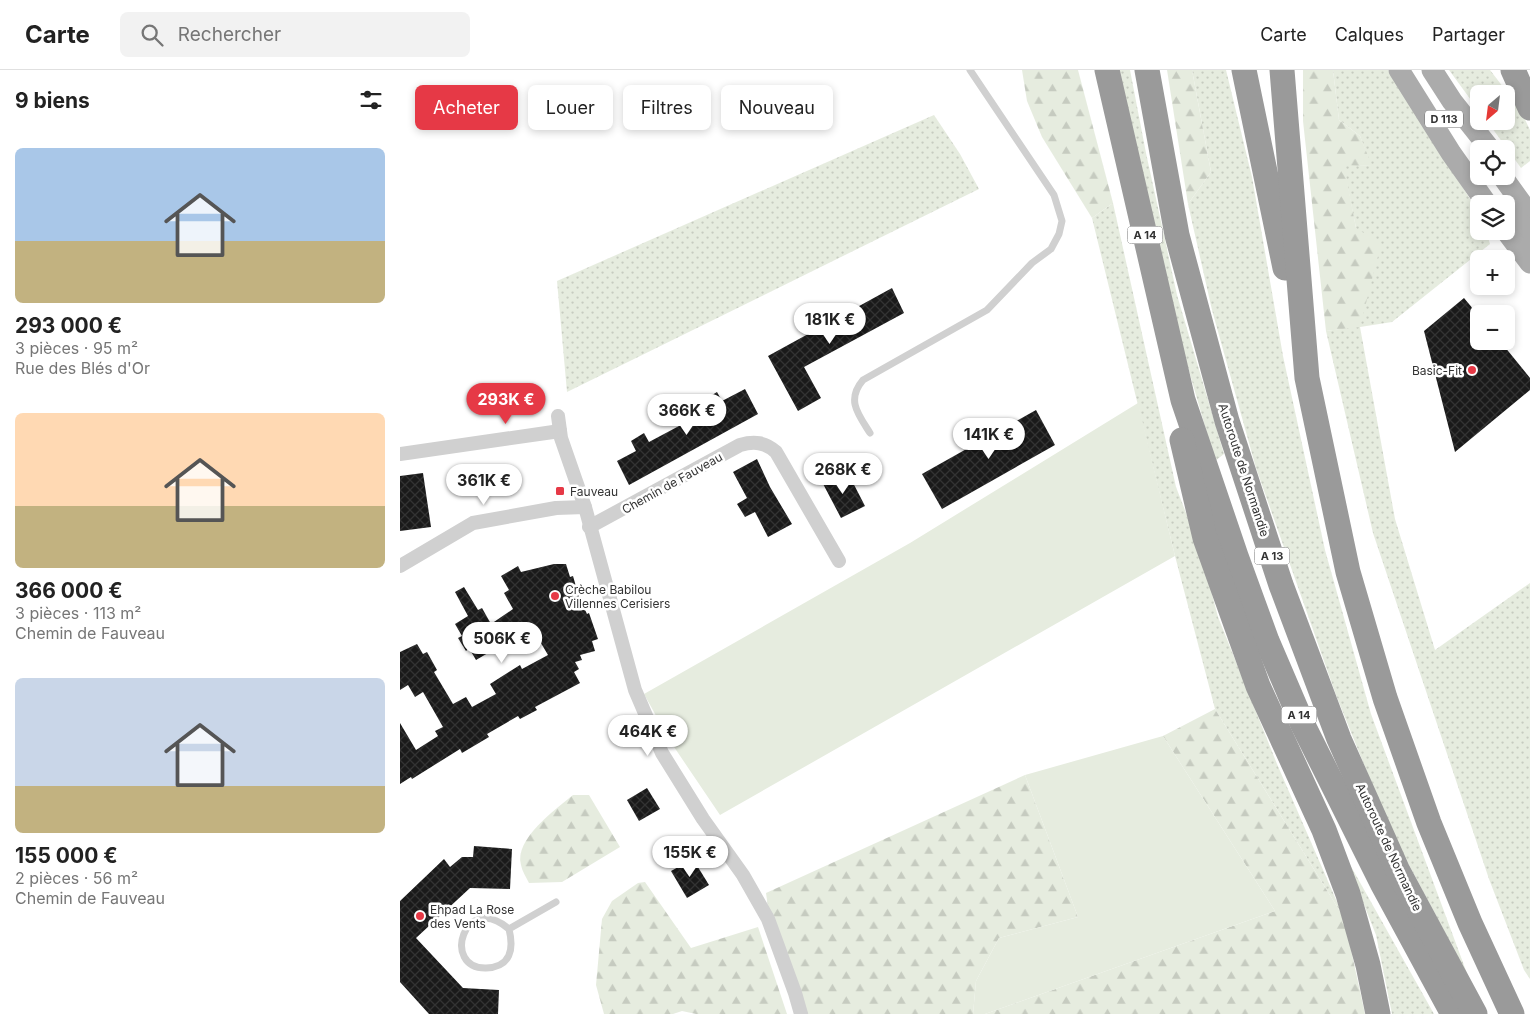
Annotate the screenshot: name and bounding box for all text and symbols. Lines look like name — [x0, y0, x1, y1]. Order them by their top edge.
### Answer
search box — [120, 12, 470, 57]
text: Carte — [25, 20, 90, 49]
icon: search — [138, 21, 166, 49]
text: Rechercher — [178, 23, 281, 46]
text: Carte — [1260, 24, 1307, 45]
text: Calques — [1335, 24, 1404, 45]
text: Partager — [1432, 24, 1505, 45]
chip: Acheter — [415, 85, 518, 130]
chip: Louer — [528, 85, 613, 130]
chip: Filtres — [623, 85, 711, 130]
chip: Nouveau — [721, 85, 833, 130]
north arrow — [1470, 85, 1515, 130]
map controls — [1470, 85, 1515, 350]
icon: filters — [357, 86, 385, 114]
text: 9 biens — [15, 88, 90, 113]
road number: D 113 — [1425, 111, 1463, 128]
button: locate — [1470, 140, 1515, 185]
icon: home — [155, 180, 245, 270]
button: layers — [1470, 195, 1515, 240]
road number: A 14 — [1128, 226, 1162, 244]
button: + — [1470, 250, 1515, 295]
pin: 181K € — [789, 302, 871, 345]
button: − — [1470, 305, 1515, 350]
text: 181K € — [805, 309, 855, 329]
text: 293 000 € — [15, 313, 122, 338]
text: 3 pièces · 95 m² — [15, 338, 138, 358]
text: Rue des Blés d'Or — [15, 358, 150, 378]
place label: Basic-Fit — [1412, 363, 1462, 378]
marker: Basic-Fit — [1466, 364, 1478, 376]
pin: 293K € — [465, 382, 547, 425]
text: 293K € — [477, 389, 535, 409]
pin: 366K € — [646, 394, 728, 436]
text: 366K € — [658, 400, 716, 420]
street label: Autoroute de Normandie — [1215, 401, 1273, 539]
pin: 141K € — [948, 418, 1030, 460]
text: 141K € — [964, 424, 1014, 444]
icon: home — [155, 445, 245, 535]
street label: Chemin de Fauveau — [619, 449, 725, 517]
pin: 268K € — [802, 452, 884, 495]
text: 268K € — [814, 459, 872, 479]
pin: 361K € — [443, 464, 525, 506]
text: 361K € — [457, 470, 511, 490]
place label: Fauveau — [570, 484, 618, 499]
marker: Fauveau — [554, 485, 566, 497]
road number: A 13 — [1254, 548, 1290, 564]
text: 366 000 € — [15, 578, 123, 603]
place label: Crèche Babilou Villennes Cerisiers — [565, 582, 670, 611]
marker: Crèche Babilou Villennes Cerisiers — [549, 590, 561, 602]
text: 3 pièces · 113 m² — [15, 603, 141, 623]
pin: 506K € — [461, 622, 543, 664]
text: Chemin de Fauveau — [15, 623, 165, 643]
text: 506K € — [473, 628, 531, 648]
road number: A 14 — [1282, 706, 1316, 724]
icon: home — [155, 710, 245, 800]
pin: 464K € — [607, 714, 689, 757]
text: 464K € — [619, 721, 677, 741]
street label: Autoroute de Normandie — [1353, 781, 1425, 913]
pin: 155K € — [649, 836, 731, 878]
text: 155K € — [663, 842, 717, 862]
text: 155 000 € — [15, 843, 118, 868]
text: 2 pièces · 56 m² — [15, 868, 138, 888]
text: Chemin de Fauveau — [15, 888, 165, 908]
place label: Ehpad La Rose des Vents — [430, 902, 514, 931]
marker: Ehpad La Rose des Vents — [414, 910, 426, 922]

